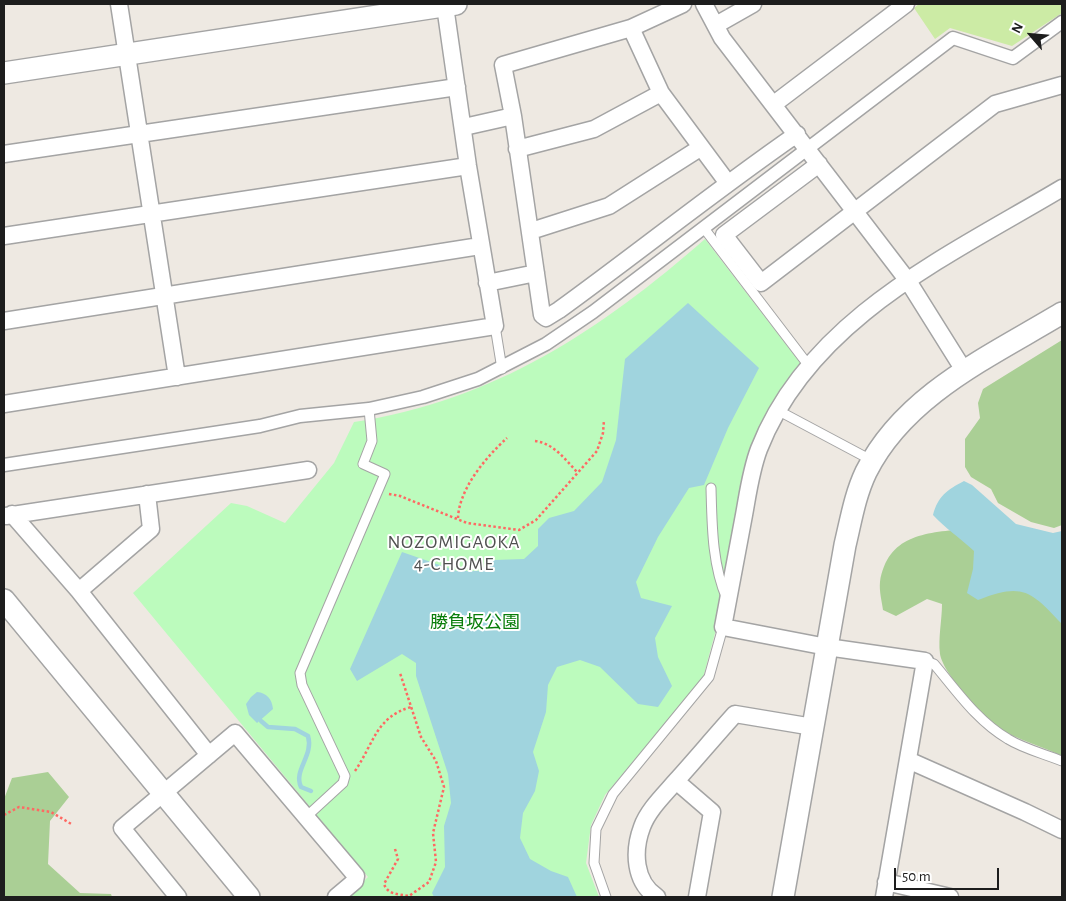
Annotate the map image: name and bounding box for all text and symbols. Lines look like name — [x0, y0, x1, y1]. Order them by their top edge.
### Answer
north arrow — [1006, 10, 1056, 60]
text: N — [1009, 21, 1026, 36]
district label: NOZOMIGAOKA 4-CHOME — [386, 531, 522, 575]
park label: 勝負坂公園 — [430, 612, 520, 634]
scale bar — [896, 858, 1001, 890]
text: 50 m — [902, 869, 931, 884]

